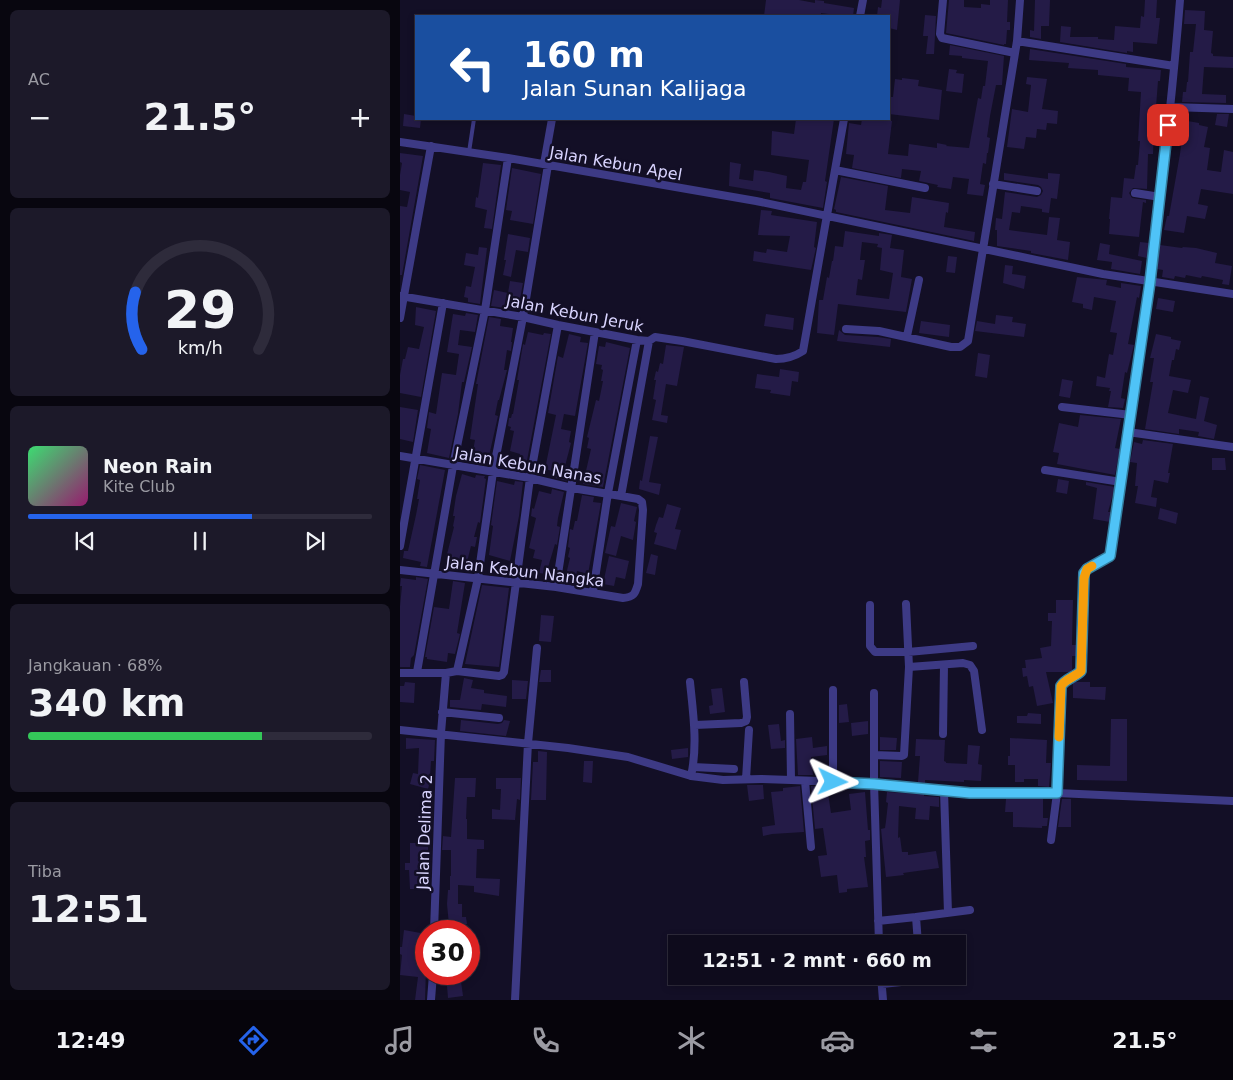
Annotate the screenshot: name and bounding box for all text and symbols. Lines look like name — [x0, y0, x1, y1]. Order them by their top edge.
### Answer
icon: left — [440, 35, 505, 100]
text: 160 m — [523, 35, 645, 75]
text: AC — [28, 70, 50, 89]
text: Jalan Sunan Kalijaga — [523, 76, 747, 101]
text: 21.5° — [144, 95, 256, 139]
text: − — [28, 101, 51, 134]
text: + — [349, 101, 372, 134]
pin — [1147, 104, 1189, 146]
icon: arrive — [1154, 111, 1182, 139]
street label: Jalan Kebun Apel — [547, 142, 684, 185]
text: 29 — [164, 280, 236, 340]
street label: Jalan Kebun Jeruk — [504, 291, 646, 336]
text: km/h — [177, 337, 223, 358]
street label: Jalan Kebun Nanas — [452, 443, 603, 488]
text: Neon Rain — [103, 455, 212, 477]
text: Kite Club — [103, 477, 175, 496]
icon: previous — [71, 527, 99, 555]
icon: pause — [186, 527, 214, 555]
icon: next — [301, 527, 329, 555]
street label: Jalan Kebun Nangka — [443, 552, 605, 591]
text: Jangkauan · 68% — [28, 656, 163, 675]
text: 340 km — [28, 681, 185, 725]
position arrow — [806, 755, 858, 807]
street label: Jalan Delima 2 — [413, 774, 436, 891]
text: Tiba — [28, 862, 62, 881]
text: 12:51 — [28, 887, 149, 931]
speed limit sign: 30 — [415, 920, 480, 985]
text: 12:51 · 2 mnt · 660 m — [702, 949, 932, 971]
icon: directions — [236, 1023, 271, 1058]
icon: music — [382, 1023, 417, 1058]
icon: phone — [528, 1023, 563, 1058]
icon: climate — [674, 1023, 709, 1058]
icon: car — [820, 1023, 855, 1058]
icon: filters — [966, 1023, 1001, 1058]
text: 12:49 — [55, 1028, 126, 1053]
text: 21.5° — [1112, 1028, 1177, 1053]

